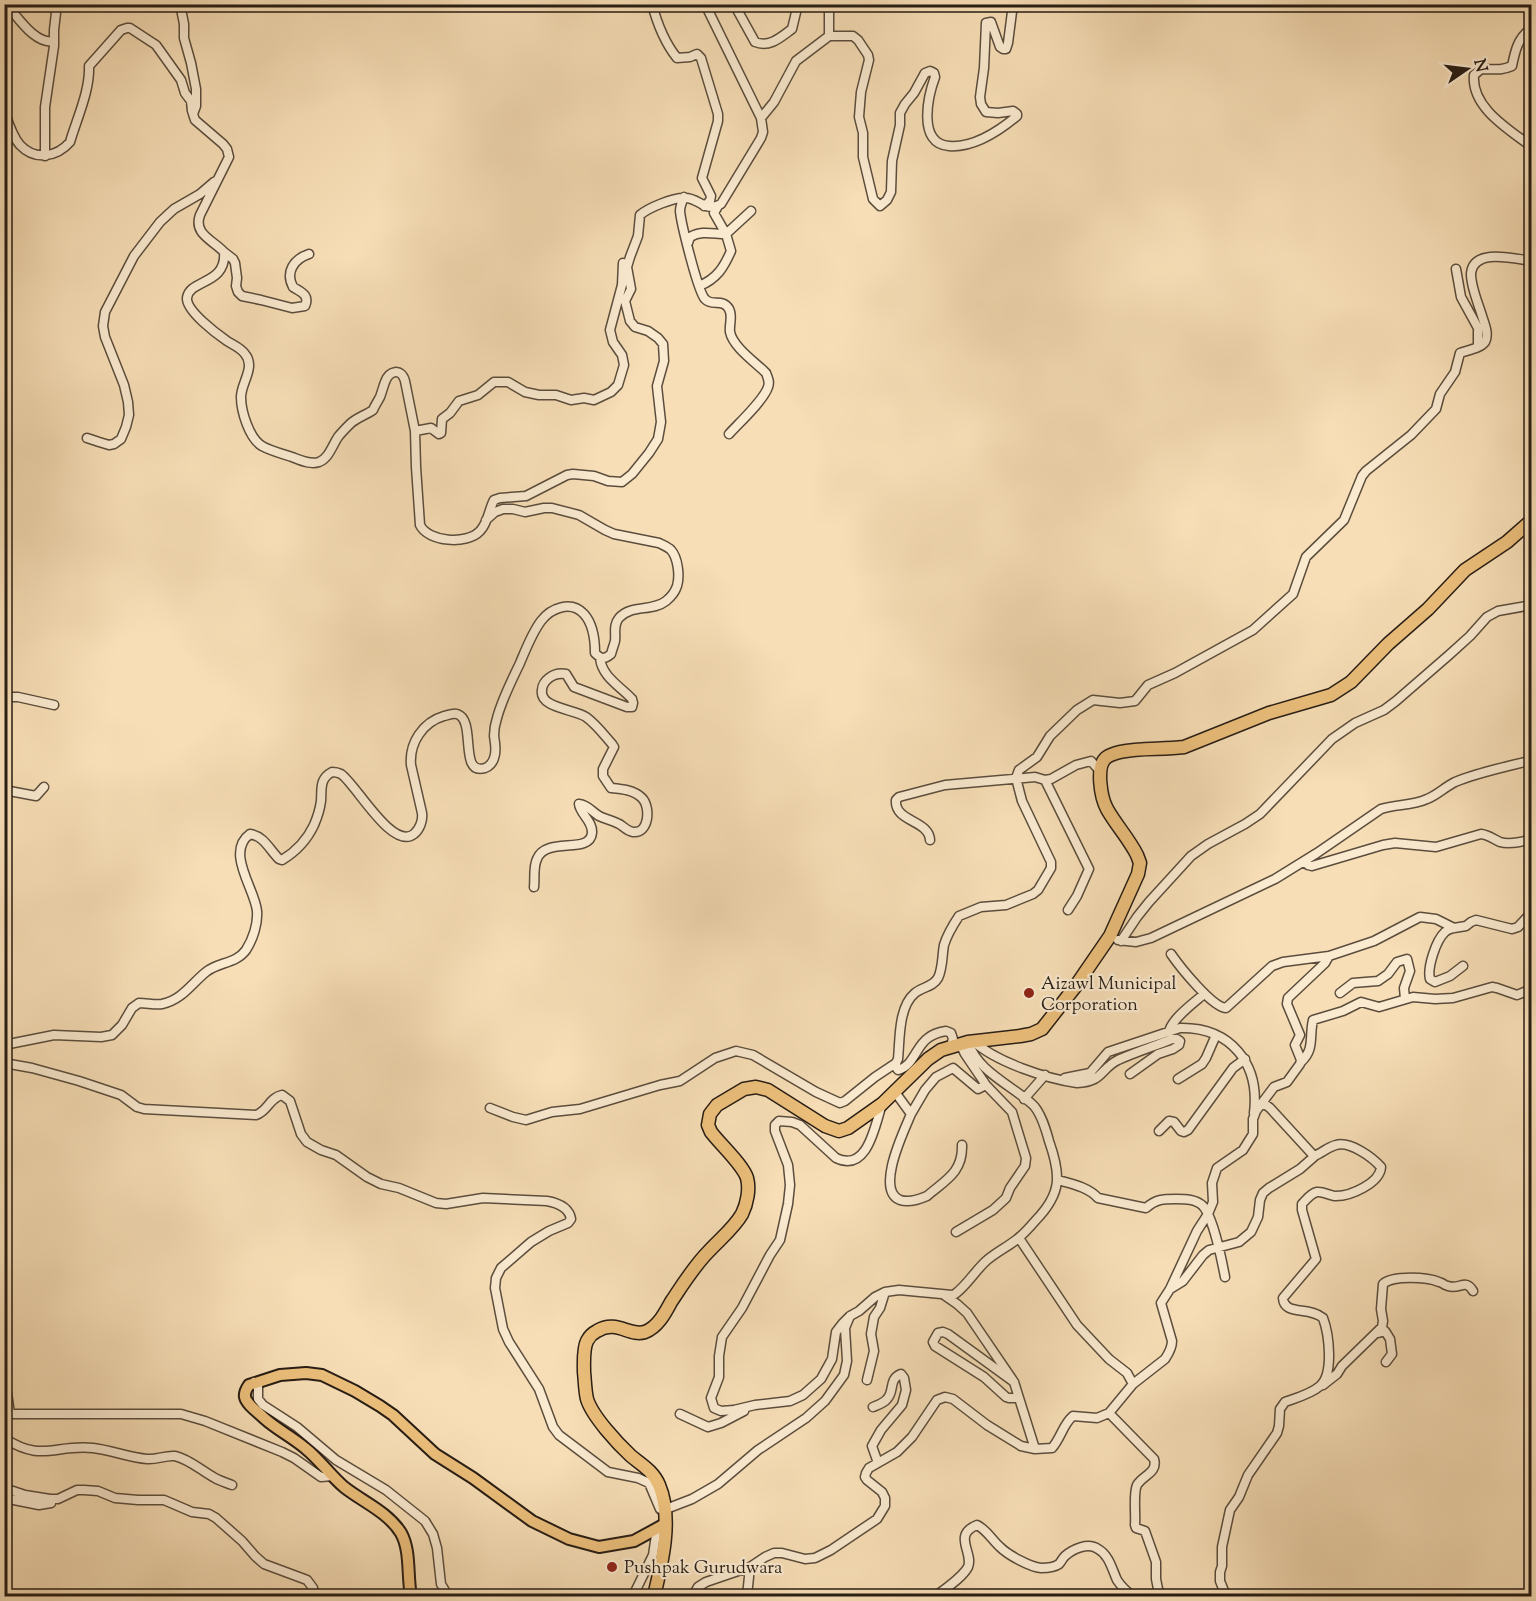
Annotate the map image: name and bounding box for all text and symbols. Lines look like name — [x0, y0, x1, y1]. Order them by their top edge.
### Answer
north arrow — [1437, 39, 1497, 99]
text: N — [1466, 57, 1492, 75]
place label: Aizawl Municipal Corporation — [1041, 972, 1177, 1019]
marker: Aizawl Municipal Corporation — [1022, 986, 1036, 1000]
place label: Pushpak Gurudwara — [624, 1556, 782, 1582]
marker: Pushpak Gurudwara — [605, 1560, 619, 1574]

